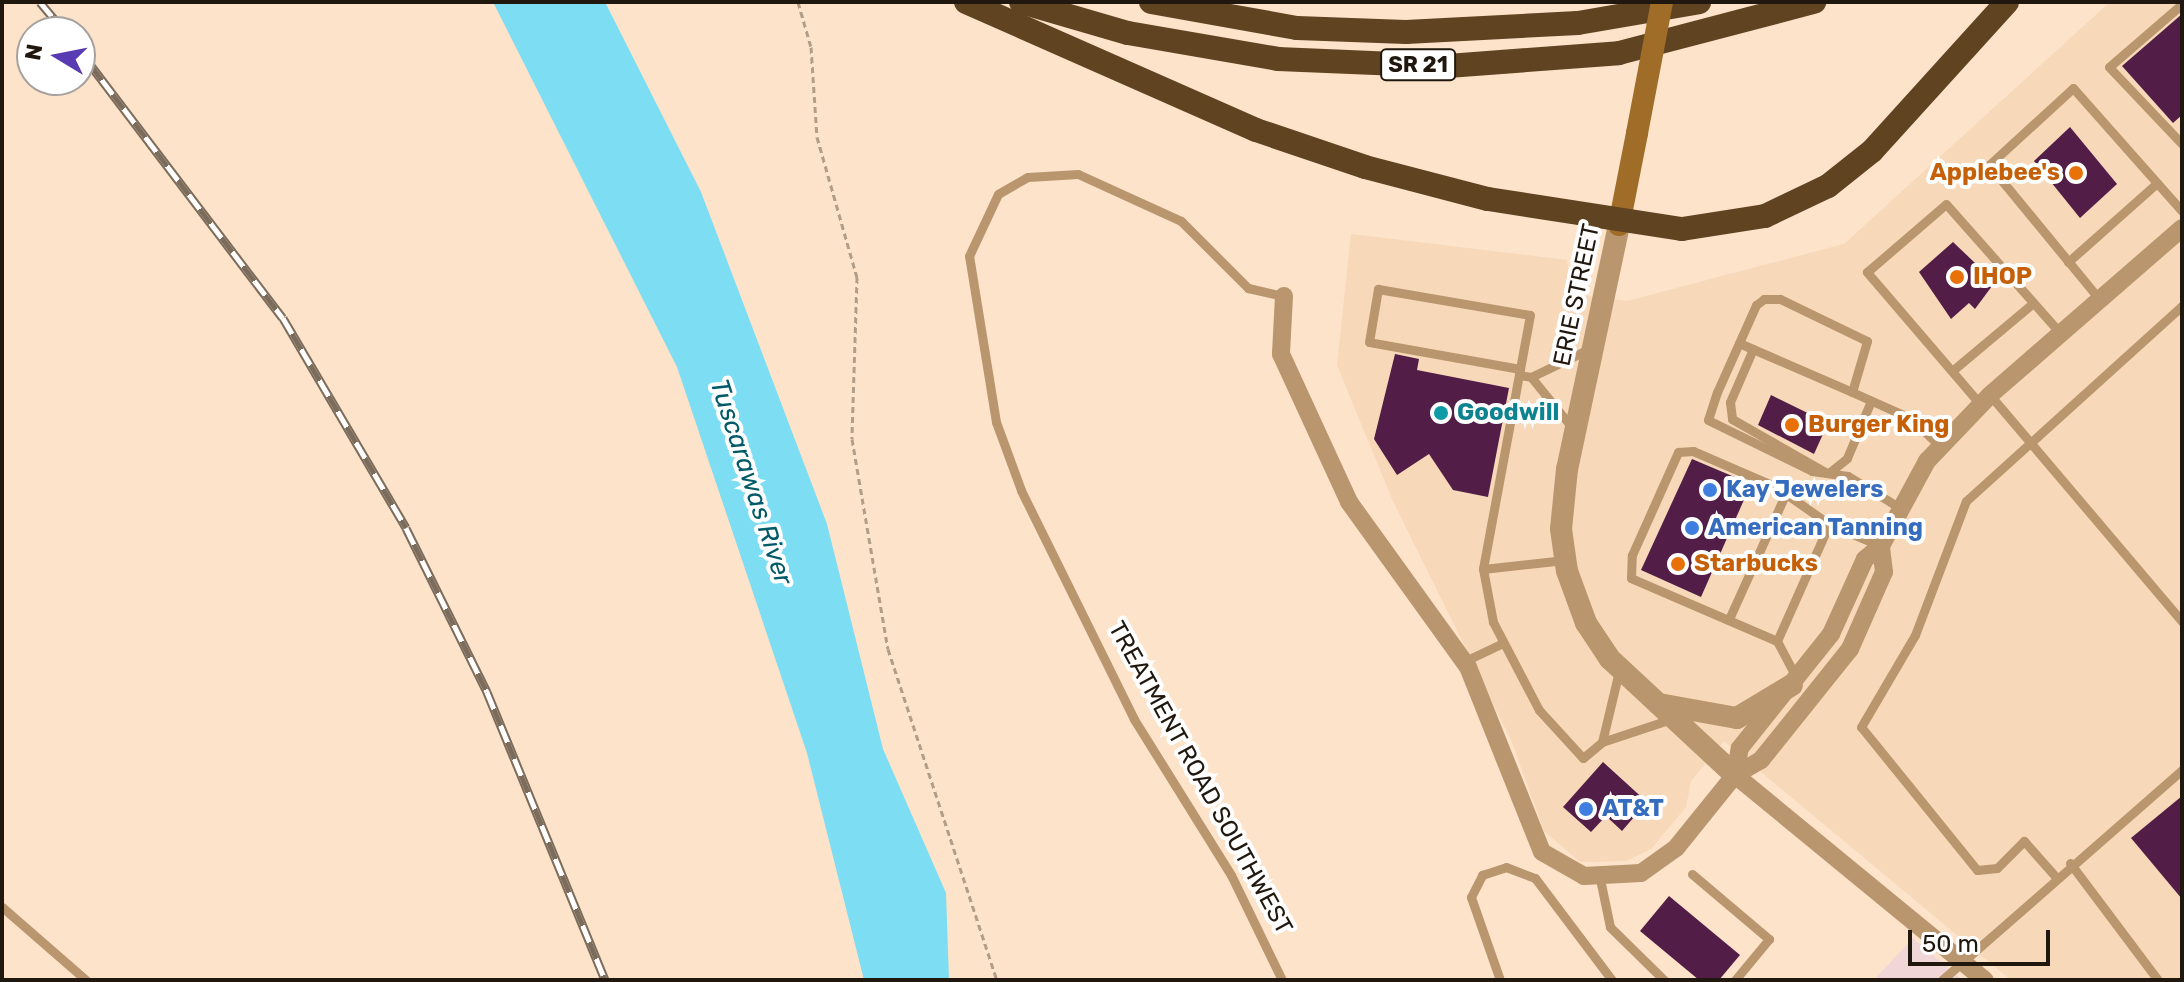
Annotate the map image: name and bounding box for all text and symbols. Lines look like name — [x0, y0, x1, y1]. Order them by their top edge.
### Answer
north arrow — [16, 16, 96, 96]
text: N — [19, 42, 49, 62]
road number: SR 21 — [1380, 47, 1456, 83]
place label: Applebee's — [1930, 159, 2060, 187]
marker: Applebee's — [2067, 164, 2085, 182]
street label: ERIE STREET — [1548, 221, 1606, 369]
place label: IHOP — [1973, 263, 2032, 291]
marker: IHOP — [1948, 268, 1966, 286]
water label: Tuscarawas River — [703, 375, 799, 589]
place label: Goodwill — [1457, 399, 1559, 427]
marker: Goodwill — [1432, 404, 1450, 422]
place label: Burger King — [1808, 411, 1950, 439]
marker: Burger King — [1783, 416, 1801, 434]
place label: Kay Jewelers — [1726, 476, 1884, 504]
marker: Kay Jewelers — [1701, 481, 1719, 499]
place label: American Tanning — [1708, 514, 1924, 542]
marker: American Tanning — [1683, 519, 1701, 537]
place label: Starbucks — [1694, 550, 1818, 578]
marker: Starbucks — [1669, 555, 1687, 573]
street label: TREATMENT ROAD SOUTHWEST — [1102, 616, 1298, 940]
place label: AT&T — [1602, 795, 1664, 823]
marker: AT&T — [1577, 800, 1595, 818]
scale bar — [1912, 914, 2054, 964]
text: 50 m — [1922, 930, 1979, 958]

